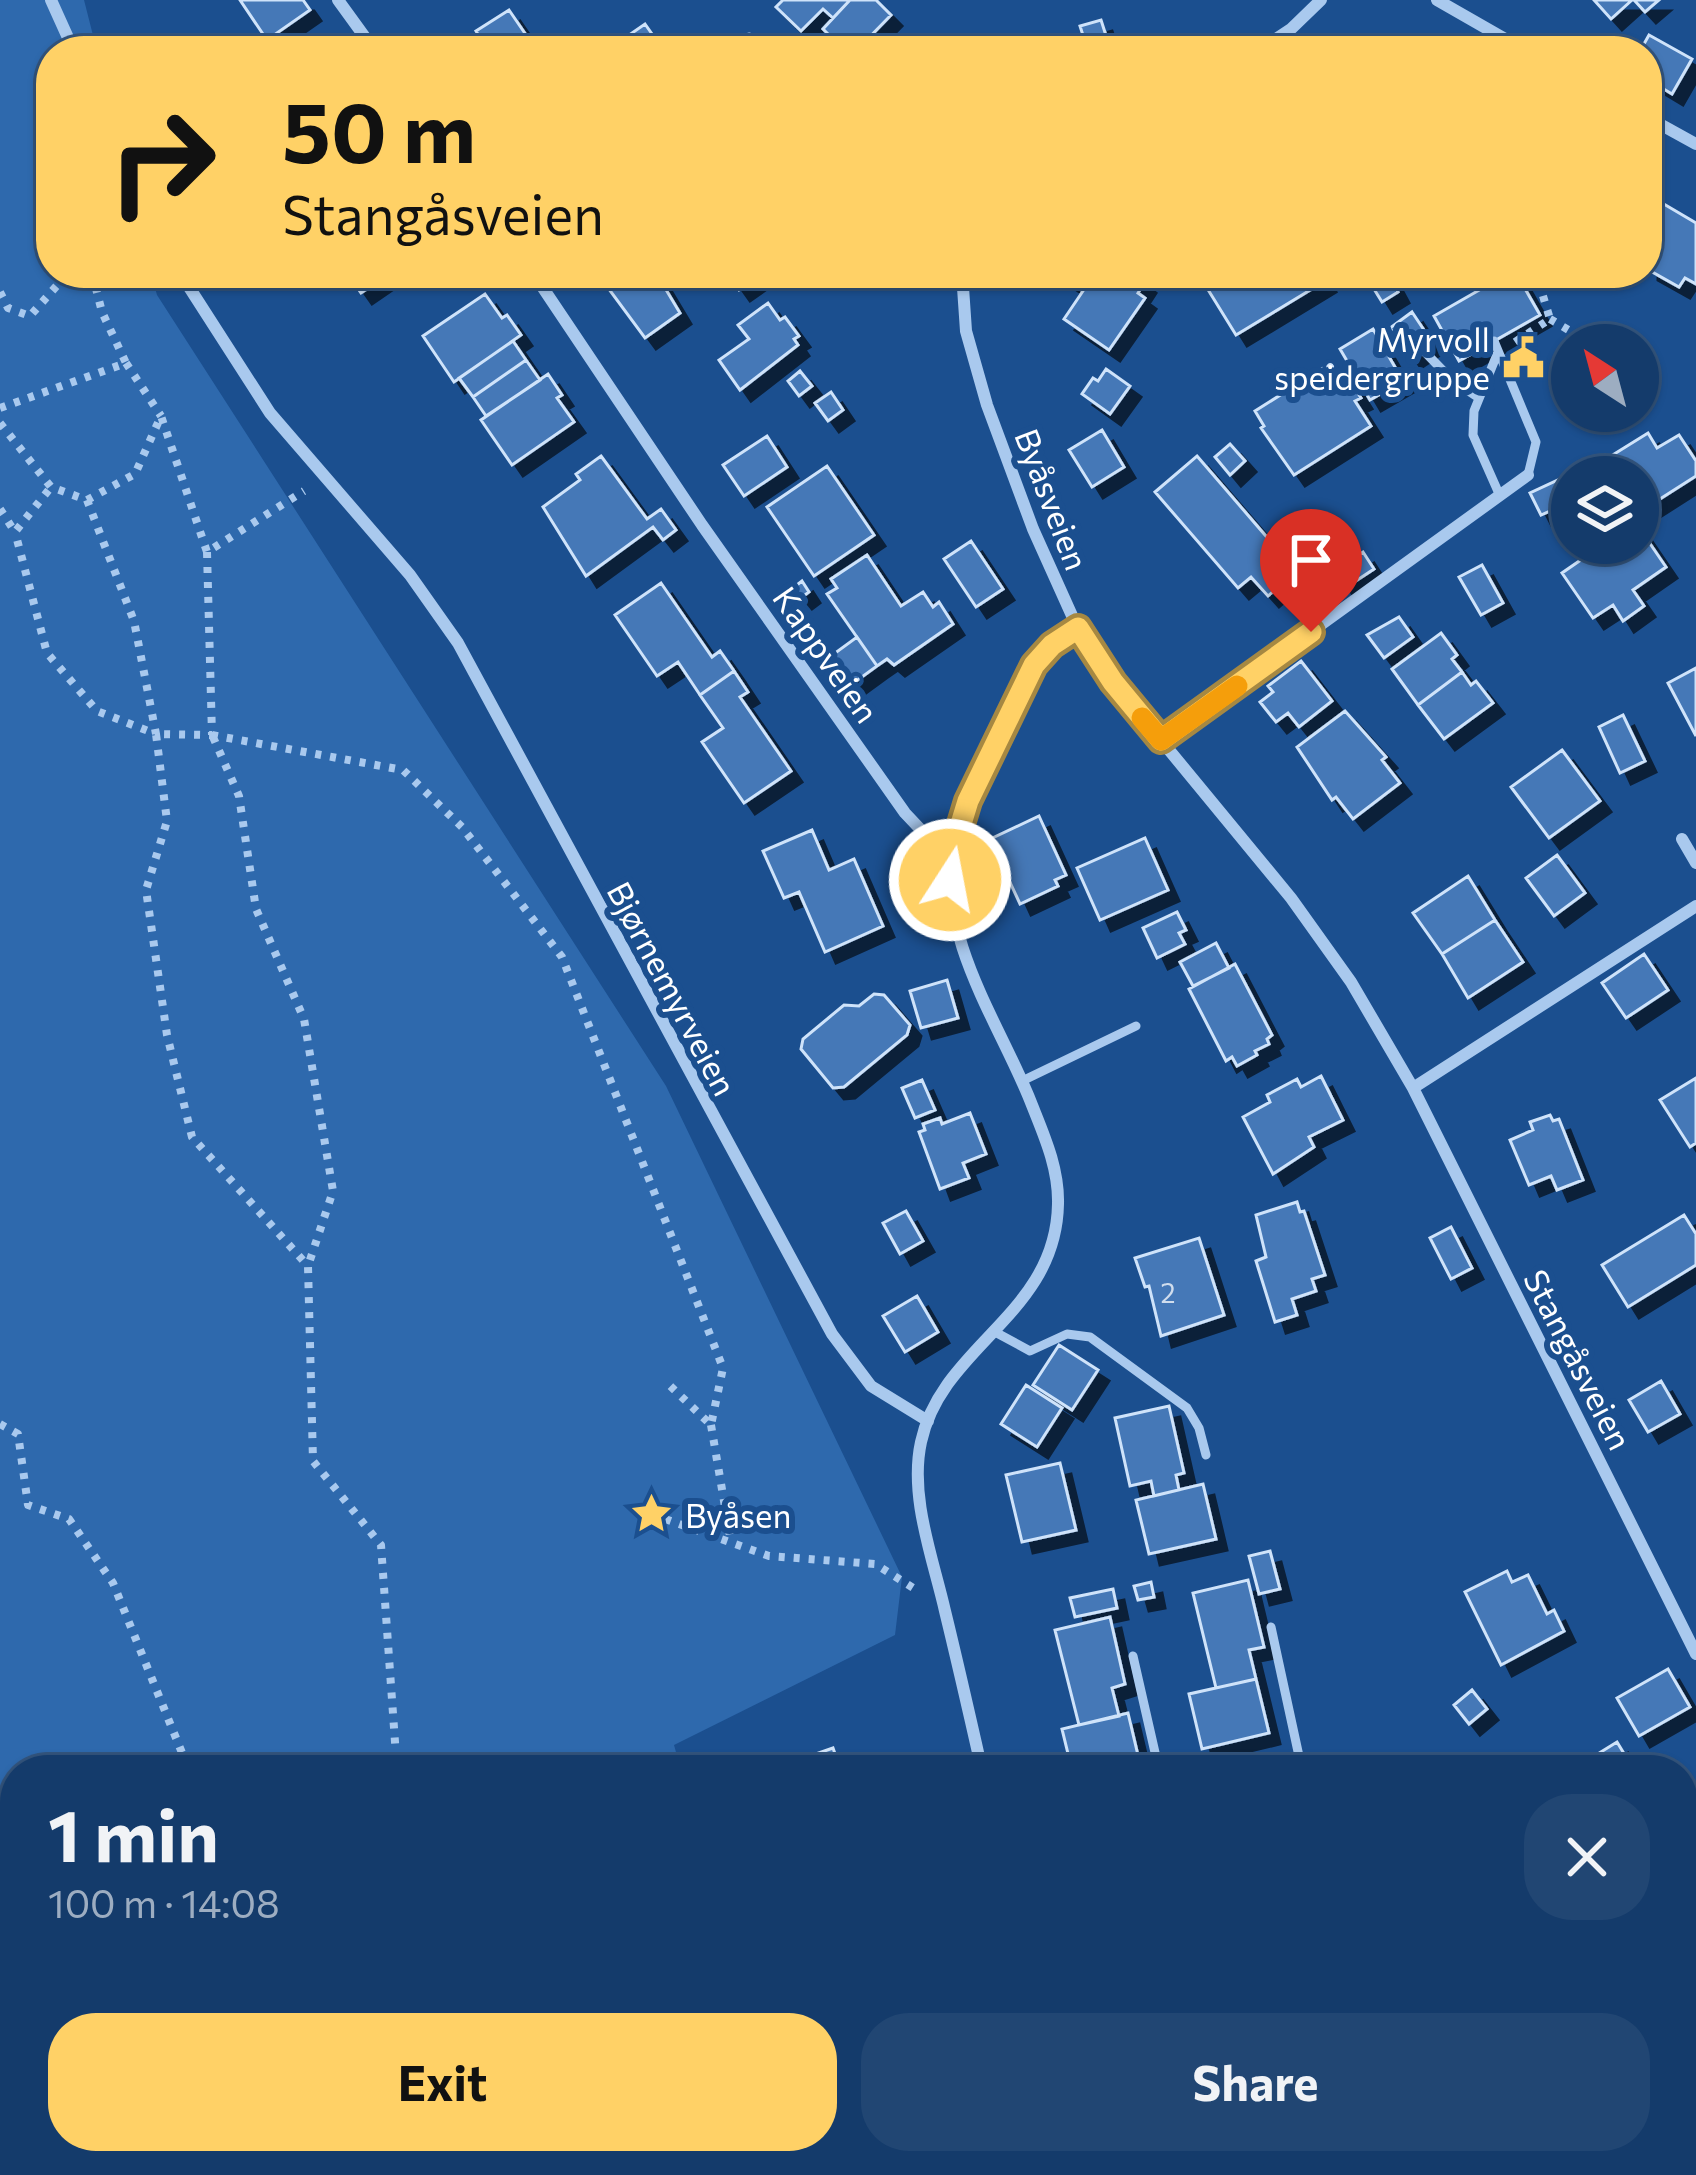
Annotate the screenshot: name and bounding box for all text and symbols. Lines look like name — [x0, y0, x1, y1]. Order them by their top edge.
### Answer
text: 50 m — [282, 78, 476, 180]
icon: right — [84, 84, 240, 240]
text: Stangåsveien — [282, 180, 604, 246]
place label: Myrvoll speidergruppe — [1274, 318, 1490, 397]
north arrow — [1551, 324, 1659, 432]
map controls — [1551, 324, 1659, 564]
public building icon: Myrvoll speidergruppe — [1501, 334, 1547, 380]
street label: Byåsveien — [1007, 422, 1099, 576]
button: layers — [1551, 456, 1659, 564]
pin — [1260, 509, 1362, 632]
icon: arrive — [1278, 527, 1344, 593]
street label: Kappveien — [765, 578, 889, 730]
position arrow — [887, 817, 1013, 943]
street label: Bjørnemyrveien — [599, 874, 747, 1102]
street label: Stangåsveien — [1516, 1262, 1642, 1456]
house number: 2 — [1161, 1276, 1175, 1309]
place icon: Byåsen — [628, 1491, 674, 1537]
place label: Byåsen — [685, 1494, 791, 1535]
text: 1 min — [48, 1789, 219, 1877]
button: close — [1524, 1794, 1650, 1920]
text: 100 m · 14:08 — [48, 1878, 280, 1926]
button: Exit — [48, 2013, 837, 2151]
button: Share — [861, 2013, 1650, 2151]

